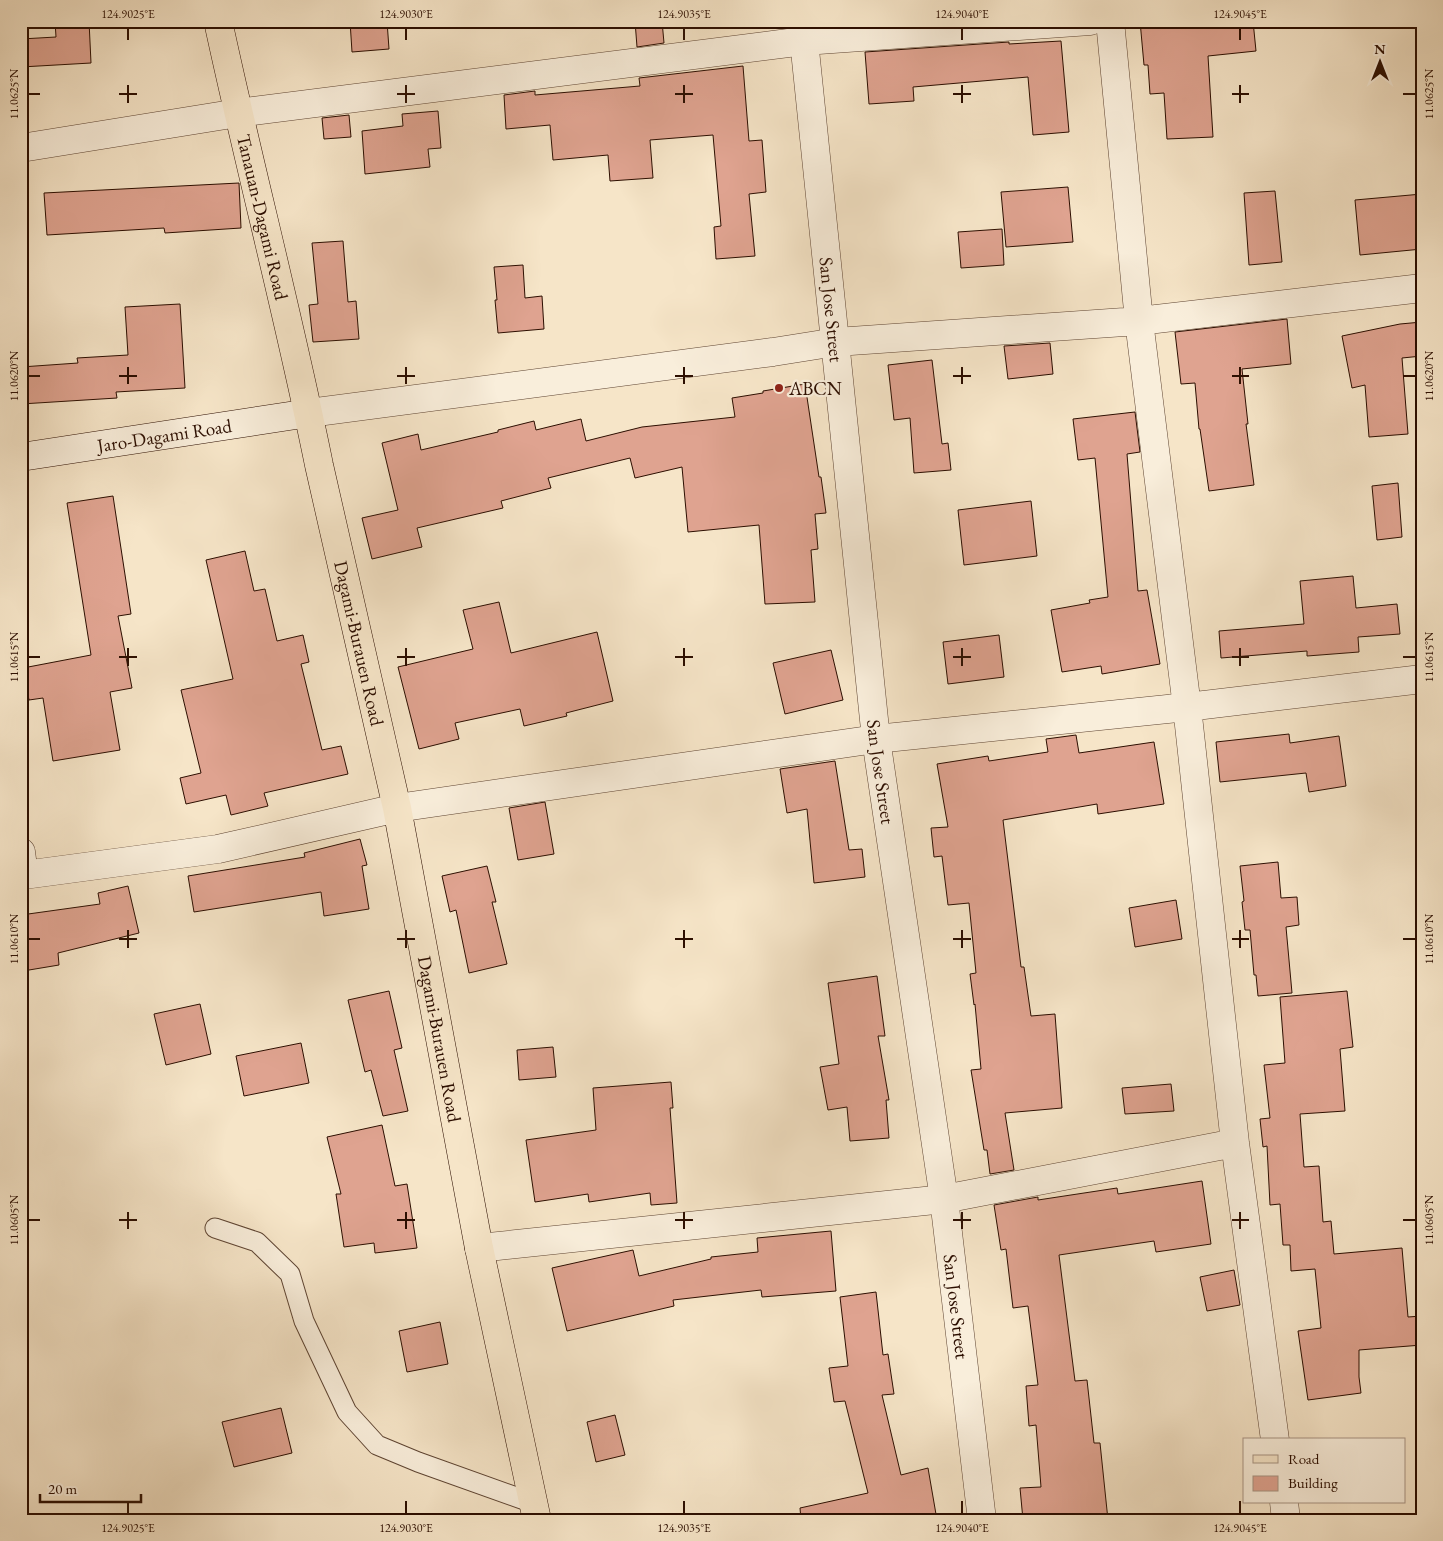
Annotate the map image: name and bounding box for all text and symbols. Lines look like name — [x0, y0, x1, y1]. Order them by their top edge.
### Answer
text: 124.9025°E — [101, 6, 155, 22]
text: 124.9030°E — [379, 6, 433, 22]
text: 124.9035°E — [657, 6, 711, 22]
text: 124.9040°E — [935, 6, 989, 22]
text: 124.9045°E — [1213, 6, 1267, 22]
north arrow — [1356, 38, 1406, 88]
text: N — [1374, 40, 1386, 58]
text: 11.0625°N — [6, 68, 22, 119]
text: 11.0625°N — [1421, 68, 1437, 119]
street label: Tanauan-Dagami Road — [231, 132, 294, 303]
street label: San Jose Street — [813, 256, 849, 363]
text: 11.0620°N — [6, 350, 22, 401]
text: 11.0620°N — [1421, 350, 1437, 401]
place label: ABCN — [788, 376, 842, 401]
marker: ABCN — [773, 382, 785, 394]
street label: Jaro-Dagami Road — [93, 413, 234, 459]
street label: Dagami-Burauen Road — [328, 558, 390, 729]
text: 11.0615°N — [6, 631, 22, 682]
text: 11.0615°N — [1421, 631, 1437, 682]
street label: San Jose Street — [861, 718, 900, 826]
text: 11.0610°N — [6, 913, 22, 964]
text: 11.0610°N — [1421, 913, 1437, 964]
street label: Dagami-Burauen Road — [412, 954, 467, 1125]
text: 11.0605°N — [6, 1194, 22, 1245]
text: 11.0605°N — [1421, 1194, 1437, 1245]
street label: San Jose Street — [938, 1253, 975, 1360]
legend — [1243, 1438, 1406, 1504]
text: Road — [1288, 1449, 1320, 1468]
scale bar — [40, 1471, 141, 1503]
text: Building — [1288, 1473, 1338, 1492]
text: 20 m — [48, 1479, 77, 1498]
text: 124.9025°E — [101, 1520, 155, 1536]
text: 124.9030°E — [379, 1520, 433, 1536]
text: 124.9035°E — [657, 1520, 711, 1536]
text: 124.9040°E — [935, 1520, 989, 1536]
text: 124.9045°E — [1213, 1520, 1267, 1536]

